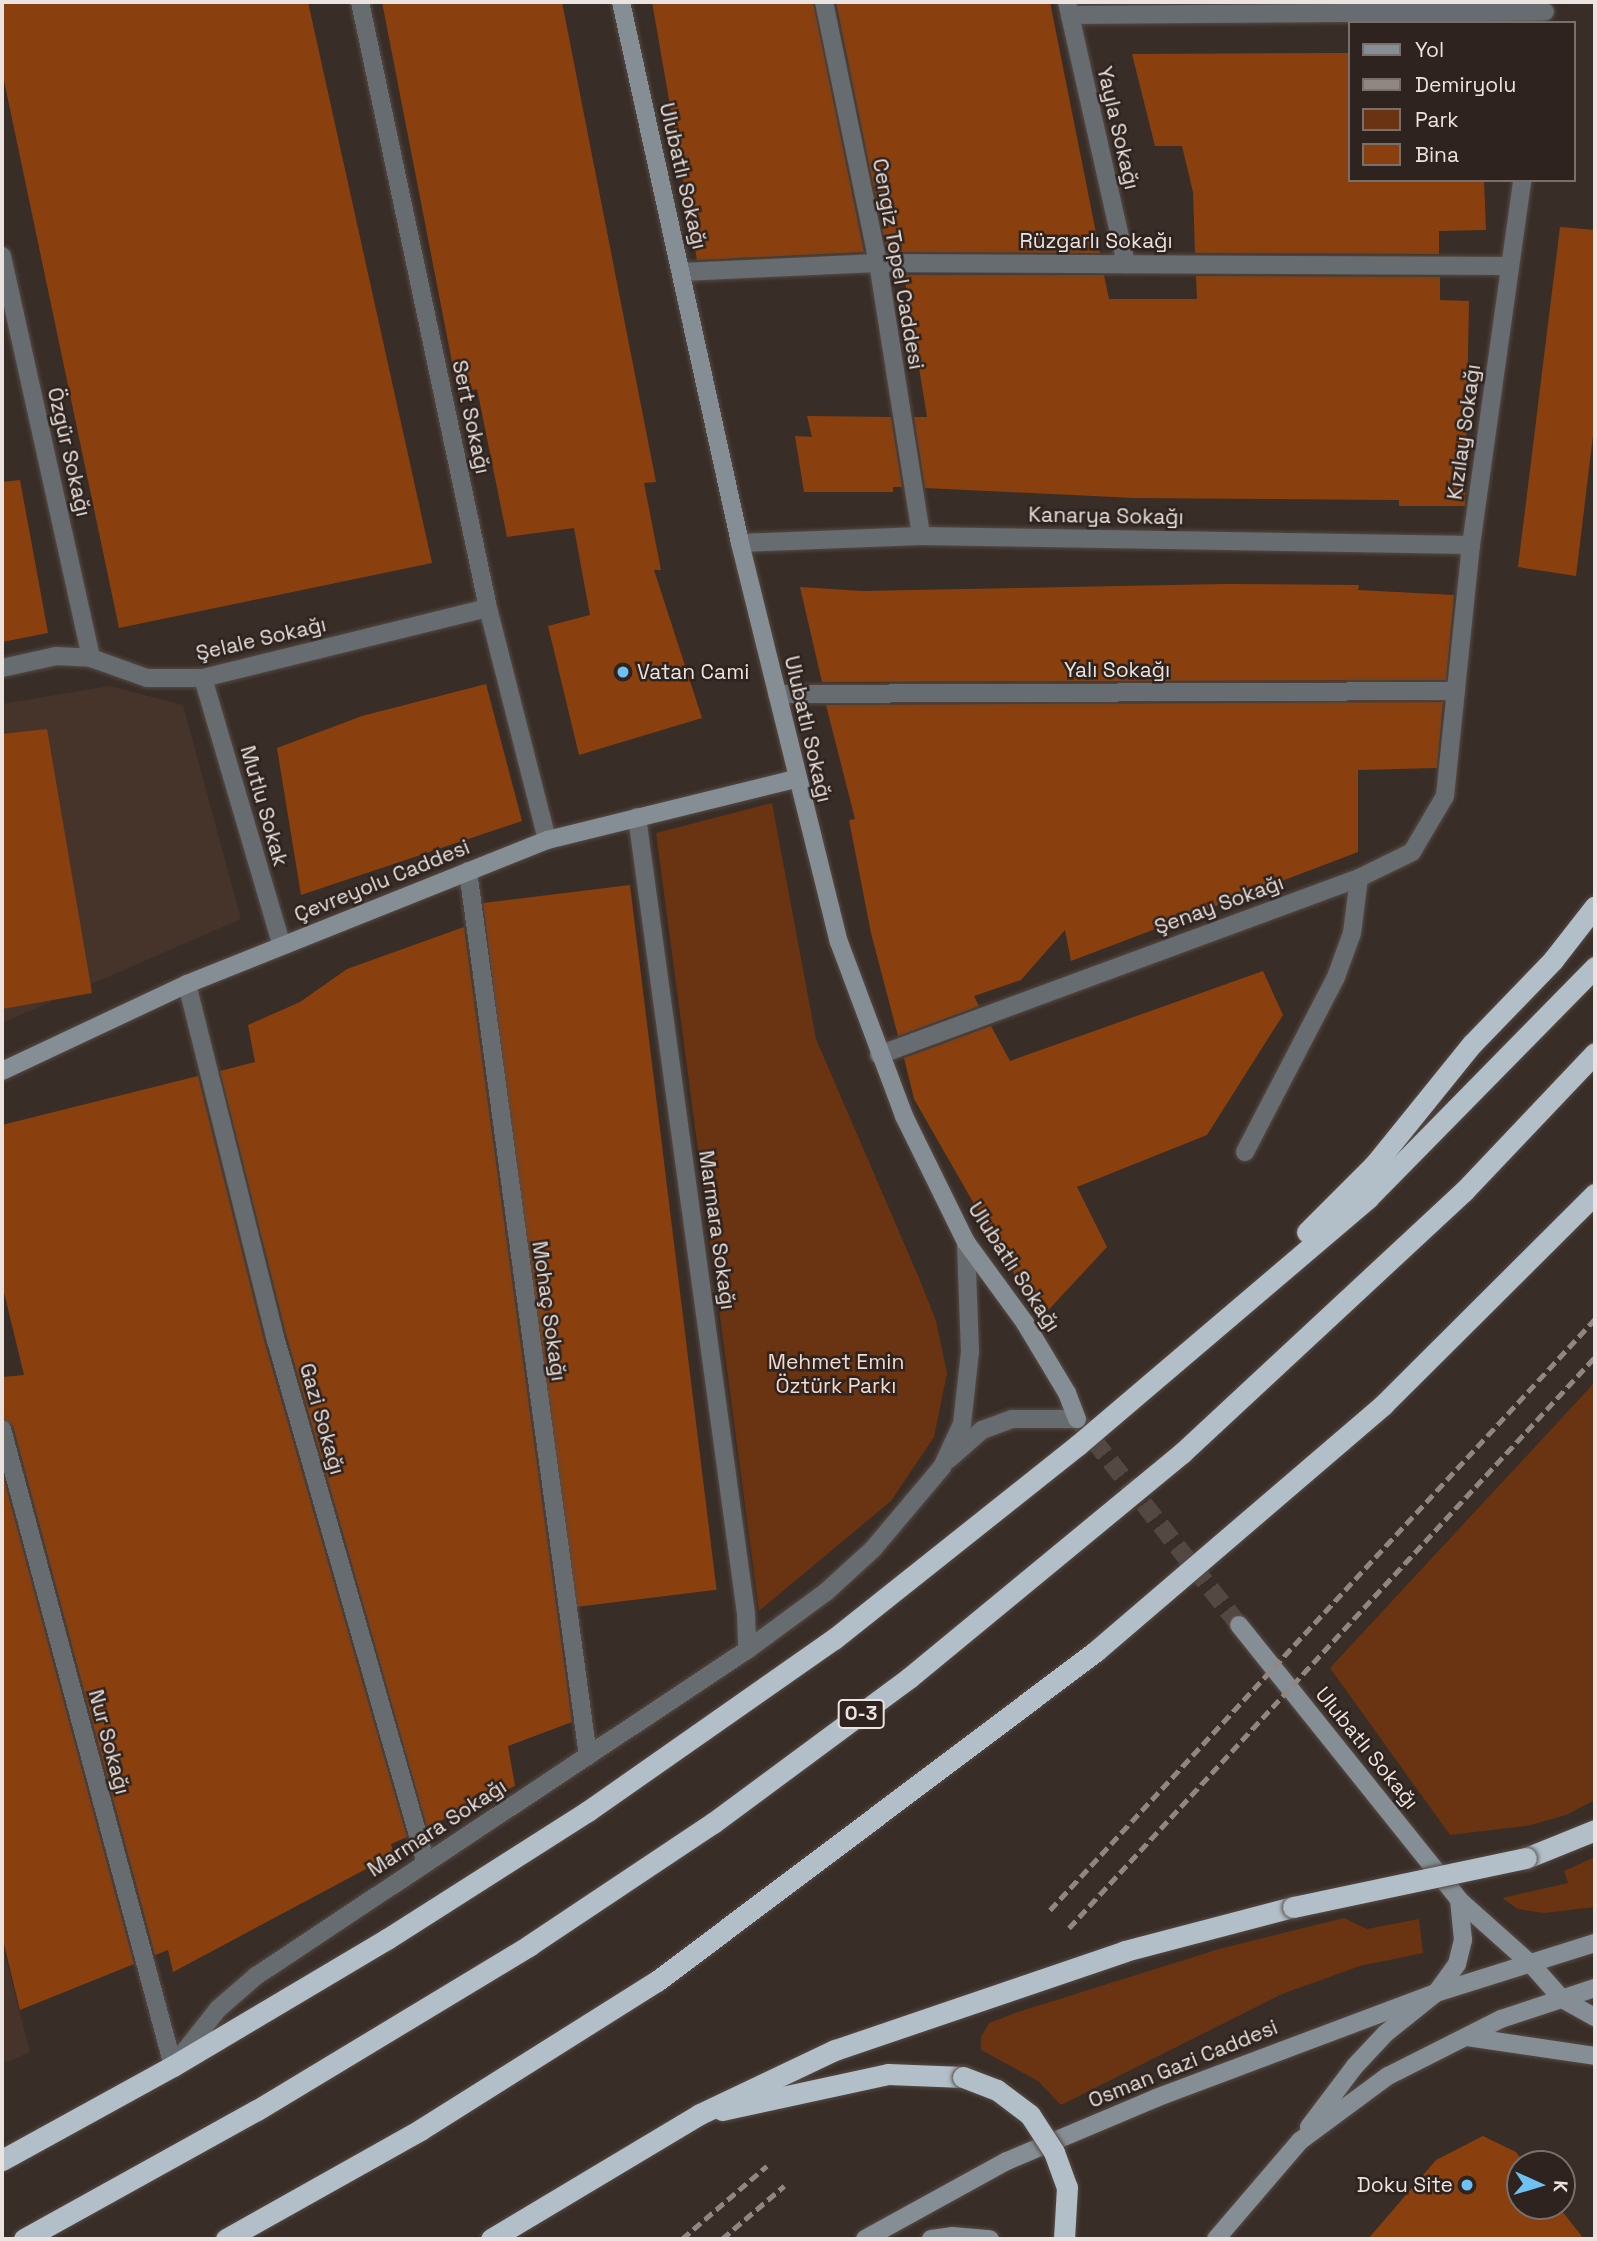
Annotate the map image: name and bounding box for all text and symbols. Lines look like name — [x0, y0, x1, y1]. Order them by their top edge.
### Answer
legend — [1348, 21, 1576, 182]
text: Yol — [1415, 36, 1444, 63]
street label: Yayla Sokağı — [1092, 64, 1144, 192]
text: Demiryolu — [1415, 71, 1516, 98]
street label: Ulubatlı Sokağı — [654, 100, 712, 252]
text: Park — [1415, 106, 1459, 133]
text: Bina — [1415, 141, 1459, 168]
street label: Cengiz Topel Caddesi — [867, 156, 929, 372]
street label: Rüzgarlı Sokağı — [1019, 228, 1173, 254]
street label: Sert Sokağı — [447, 358, 495, 476]
street label: Kızılay Sokağı — [1442, 363, 1486, 501]
street label: Özgür Sokağı — [42, 385, 96, 519]
street label: Kanarya Sokağı — [1028, 502, 1184, 530]
street label: Şelale Sokağı — [193, 612, 329, 666]
street label: Ulubatlı Sokağı — [779, 653, 837, 805]
street label: Yalı Sokağı — [1064, 657, 1170, 683]
place label: Vatan Cami — [637, 659, 749, 685]
marker: Vatan Cami — [615, 664, 631, 680]
street label: Mutlu Sokak — [235, 743, 293, 869]
street label: Çevreyolu Caddesi — [291, 834, 473, 928]
street label: Şenay Sokağı — [1151, 870, 1287, 940]
street label: Marmara Sokağı — [693, 1149, 741, 1311]
street label: Ulubatlı Sokağı — [963, 1197, 1065, 1337]
street label: Mohaç Sokağı — [527, 1239, 571, 1383]
park label: Mehmet Emin Öztürk Parkı — [768, 1349, 904, 1399]
street label: Gazi Sokağı — [294, 1360, 350, 1478]
street label: Ulubatlı Sokağı — [1310, 1682, 1424, 1814]
street label: Nur Sokağı — [83, 1687, 135, 1797]
road number: O-3 — [836, 1698, 886, 1730]
street label: Marmara Sokağı — [363, 1774, 511, 1882]
street label: Osman Gazi Caddesi — [1085, 2015, 1281, 2113]
north arrow — [1506, 2150, 1576, 2220]
place label: Doku Site — [1357, 2172, 1453, 2198]
marker: Doku Site — [1459, 2177, 1475, 2193]
text: K — [1548, 2180, 1573, 2193]

